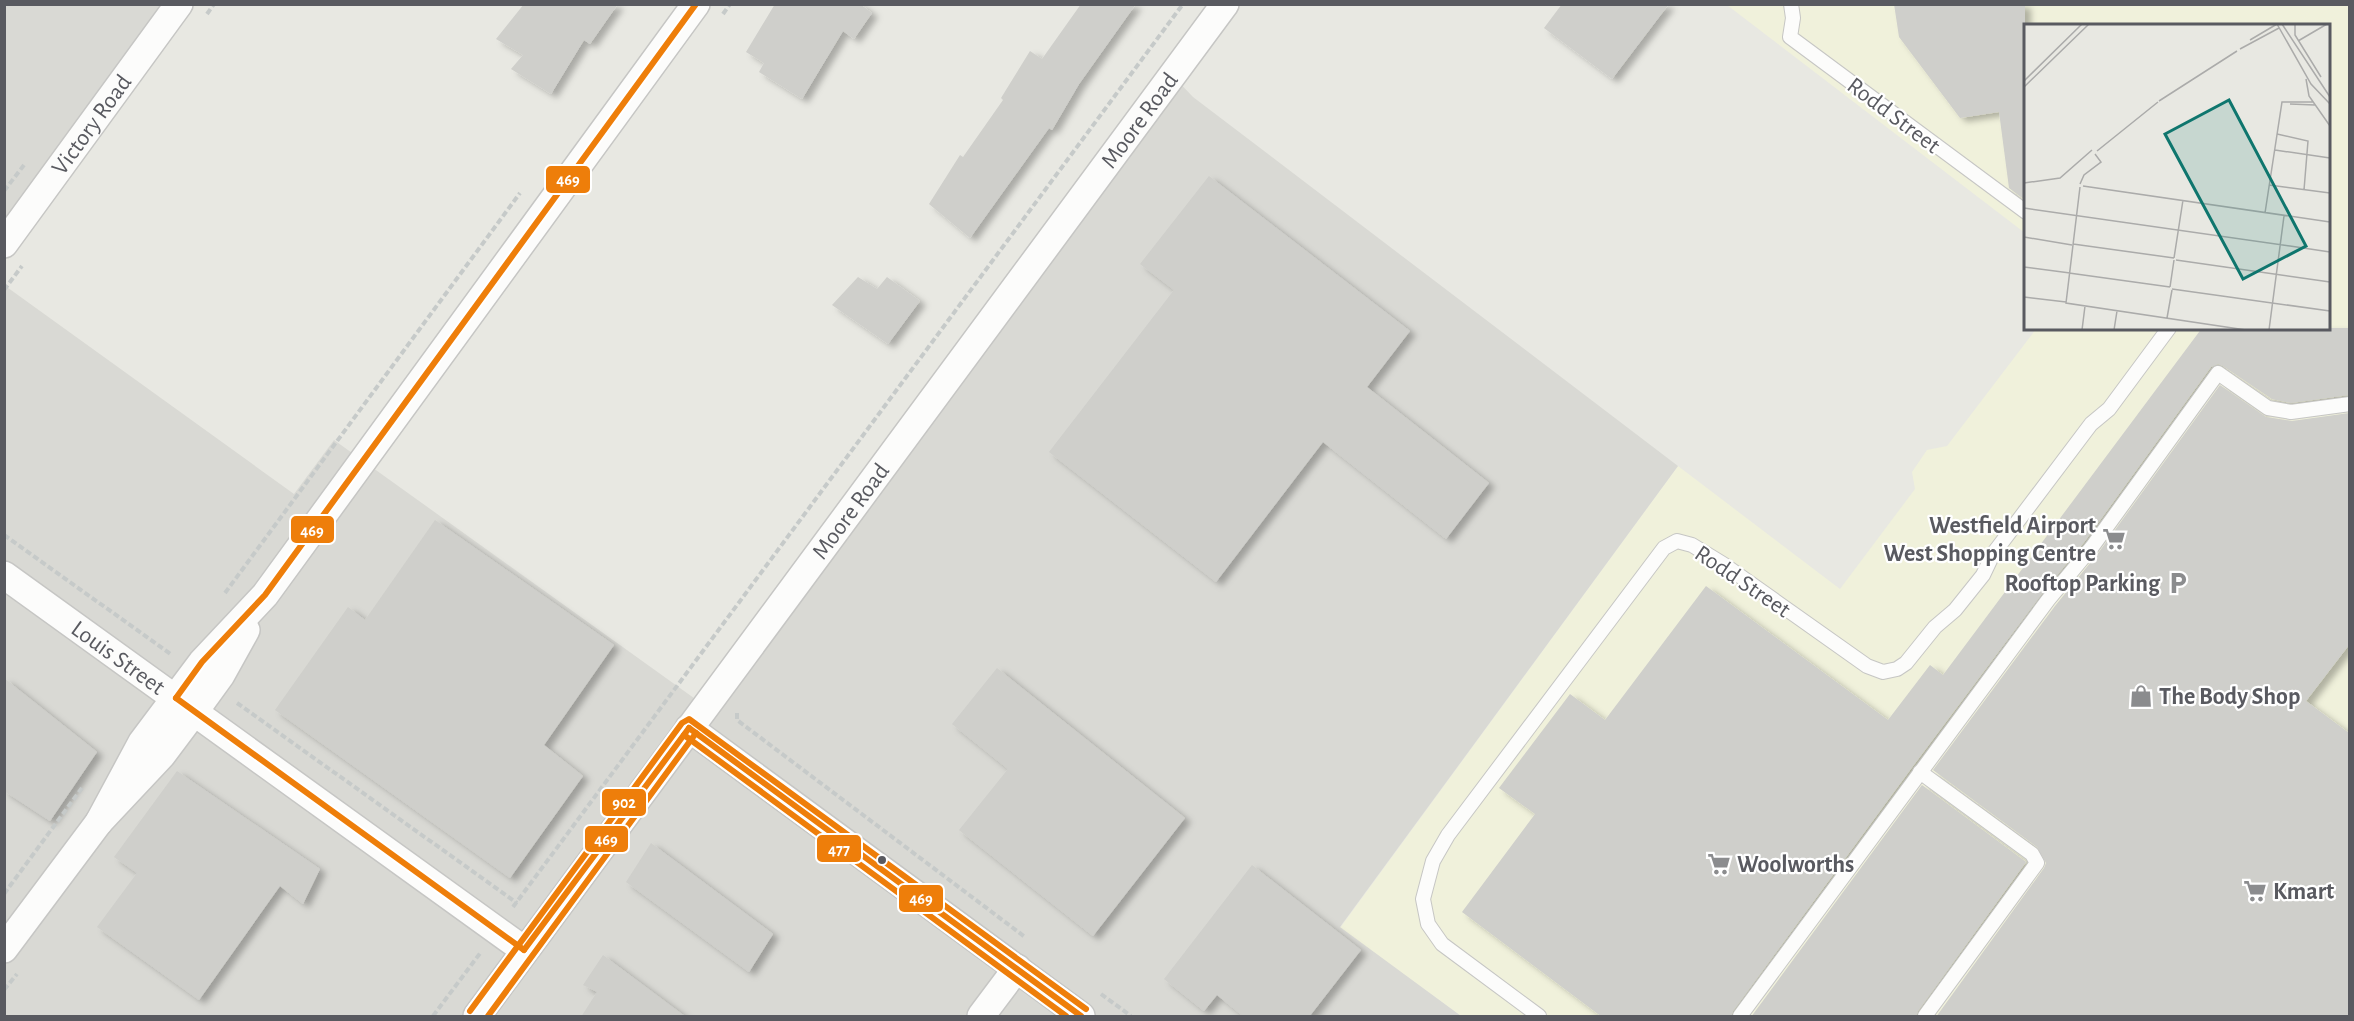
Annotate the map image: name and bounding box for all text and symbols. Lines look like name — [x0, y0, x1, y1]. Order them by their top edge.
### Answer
inset map — [2024, 24, 2330, 330]
street label: Moore Road — [1097, 68, 1183, 173]
street label: Victory Road — [48, 70, 136, 180]
street label: Rodd Street — [1842, 73, 1945, 159]
line badge: 469 — [545, 165, 591, 194]
text: 469 — [556, 172, 580, 188]
street label: Moore Road — [808, 459, 894, 564]
place label: Westfield Airport West Shopping Centre — [1883, 514, 2096, 566]
line badge: 469 — [290, 515, 335, 544]
text: 469 — [300, 523, 324, 539]
supermarket icon: Westfield Airport West Shopping Centre — [2101, 526, 2127, 552]
street label: Rodd Street — [1690, 541, 1795, 623]
parking icon: Rooftop Parking — [2165, 570, 2191, 596]
place label: Rooftop Parking — [2005, 572, 2161, 596]
street label: Louis Street — [67, 617, 169, 700]
shop icon: The Body Shop — [2128, 683, 2154, 709]
place label: The Body Shop — [2159, 685, 2300, 709]
line badge: 902 — [601, 788, 647, 817]
text: 902 — [612, 795, 636, 811]
line badge: 469 — [584, 825, 629, 853]
text: 469 — [594, 832, 618, 848]
line badge: 477 — [816, 834, 862, 863]
text: 477 — [828, 842, 850, 858]
supermarket icon: Woolworths — [1706, 851, 1732, 877]
place label: Woolworths — [1737, 853, 1854, 877]
unlabelled marker — [876, 854, 888, 866]
supermarket icon: Kmart — [2242, 878, 2268, 904]
place label: Kmart — [2273, 880, 2334, 904]
line badge: 469 — [898, 884, 944, 913]
text: 469 — [909, 891, 933, 907]

